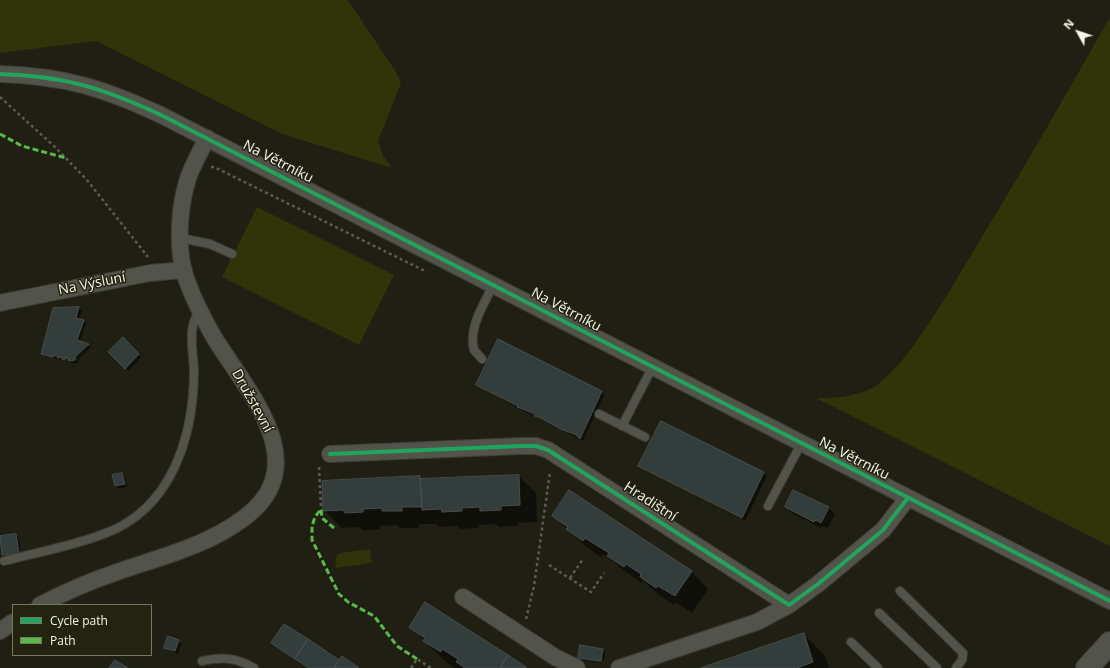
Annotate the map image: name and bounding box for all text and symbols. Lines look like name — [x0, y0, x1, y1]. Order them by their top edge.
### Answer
north arrow — [1058, 12, 1098, 52]
text: N — [1060, 16, 1077, 32]
street label: Na Větrníku — [240, 137, 316, 187]
street label: Na Výsluní — [57, 269, 127, 299]
street label: Na Větrníku — [528, 285, 604, 335]
street label: Družstevní — [228, 366, 276, 436]
street label: Na Větrníku — [816, 434, 892, 484]
street label: Hradištní — [620, 479, 680, 525]
legend — [12, 604, 152, 656]
text: Cycle path — [50, 612, 108, 629]
text: Path — [50, 632, 76, 649]

